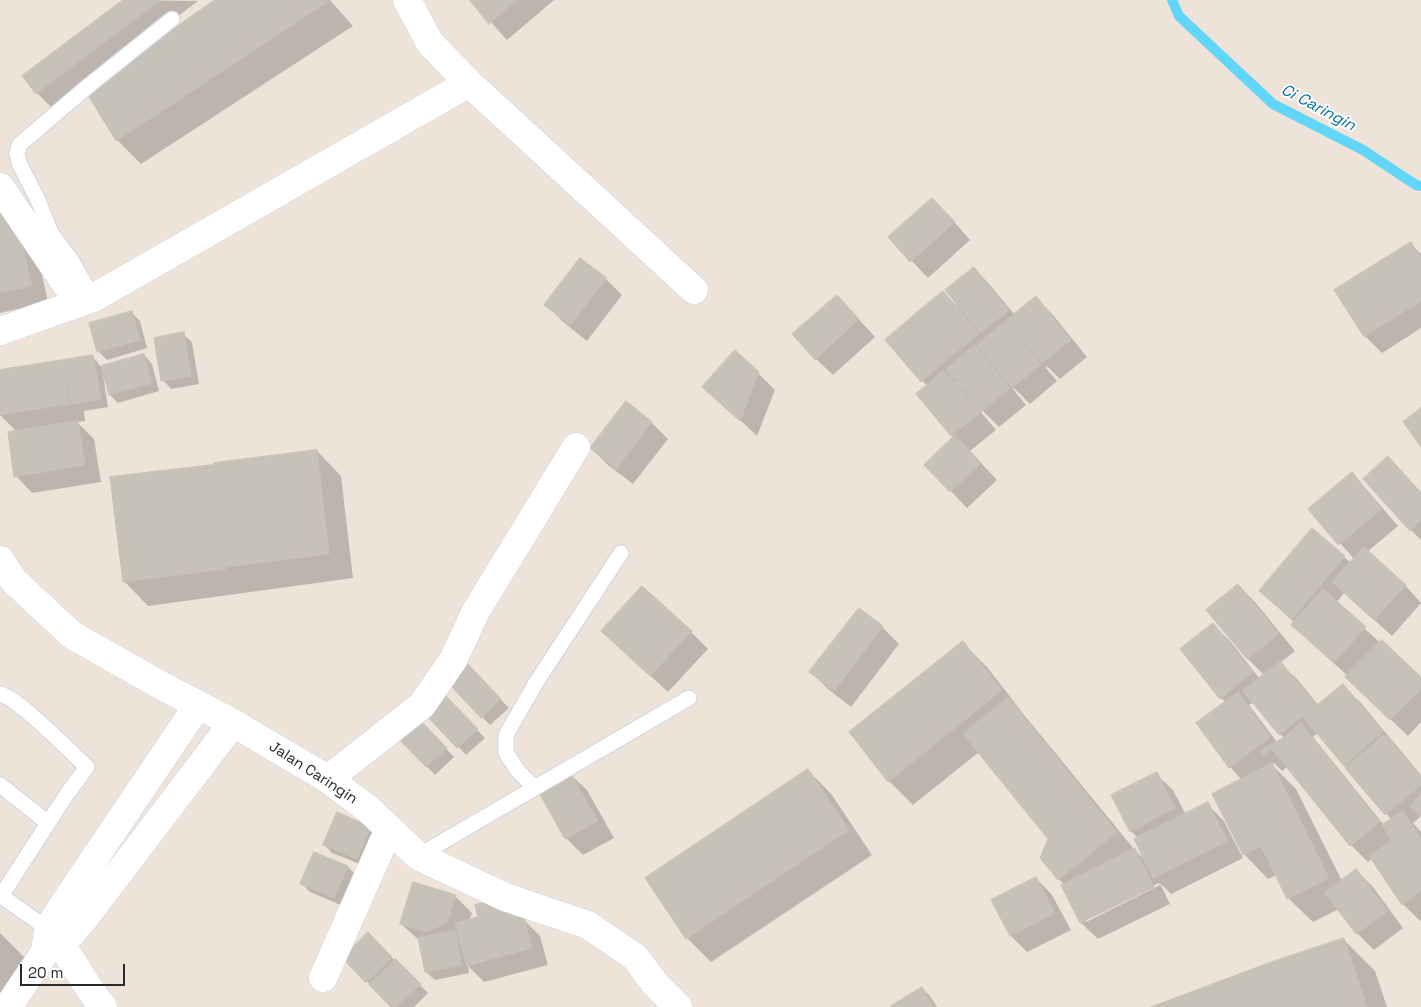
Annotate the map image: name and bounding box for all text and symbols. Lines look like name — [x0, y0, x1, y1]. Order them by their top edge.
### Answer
water label: Ci Caringin — [1277, 80, 1359, 136]
street label: Jalan Caringin — [265, 738, 361, 808]
scale bar — [22, 954, 128, 986]
text: 20 m — [28, 963, 63, 982]

